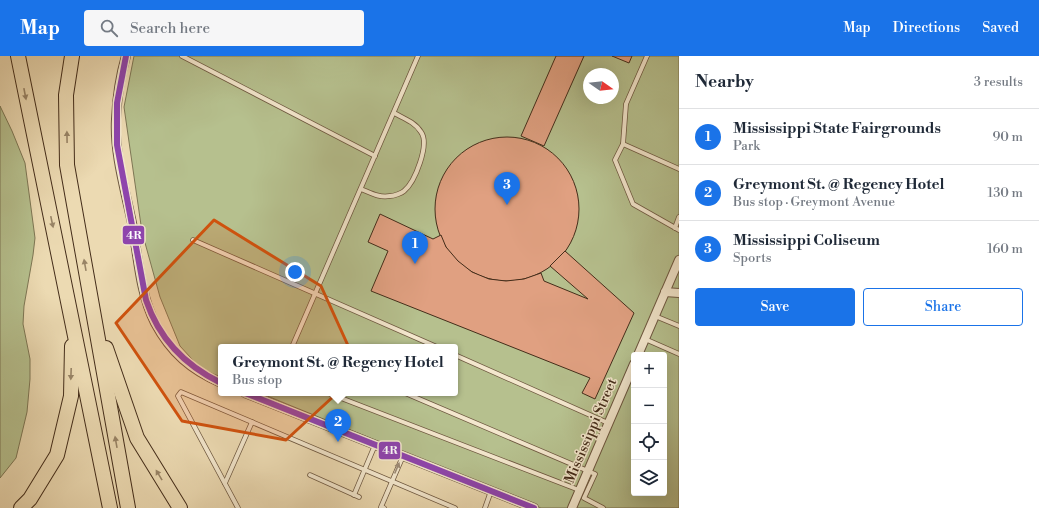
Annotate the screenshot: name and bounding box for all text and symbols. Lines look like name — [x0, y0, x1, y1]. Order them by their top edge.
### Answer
search box — [84, 10, 364, 46]
text: Map — [20, 16, 60, 40]
icon: search — [98, 17, 120, 39]
text: Search here — [130, 19, 210, 38]
text: Map — [843, 19, 871, 37]
text: Directions — [893, 19, 960, 37]
text: Saved — [982, 19, 1019, 37]
north arrow — [583, 68, 619, 104]
text: Nearby — [695, 71, 754, 93]
text: 3 results — [974, 74, 1023, 90]
one-way arrow — [22, 88, 28, 100]
text: Mississippi State Fairgrounds — [733, 119, 941, 138]
text: 1 — [705, 129, 711, 145]
text: 90 m — [992, 129, 1023, 145]
one-way arrow — [64, 130, 70, 143]
text: Park — [733, 138, 760, 154]
pin: 3 — [494, 172, 520, 205]
text: Greymont St. @ Regency Hotel — [733, 175, 945, 194]
text: 2 — [704, 185, 712, 201]
text: 130 m — [988, 185, 1023, 201]
text: Bus stop · Greymont Avenue — [733, 194, 895, 210]
one-way arrow — [49, 215, 55, 228]
line badge: 4R — [122, 225, 145, 245]
text: 4R — [126, 229, 143, 243]
pin: 1 — [402, 231, 428, 264]
text: Mississippi Coliseum — [733, 231, 880, 250]
text: 3 — [704, 241, 712, 257]
text: 160 m — [987, 241, 1023, 257]
text: Sports — [733, 250, 772, 266]
one-way arrow — [81, 259, 87, 271]
your location — [285, 262, 305, 282]
button: Save — [695, 288, 855, 326]
button: Share — [863, 288, 1023, 326]
popup — [218, 344, 458, 396]
map controls — [631, 352, 667, 496]
button: + — [631, 352, 667, 388]
text: Greymont St. @ Regency Hotel — [232, 353, 444, 372]
one-way arrow — [68, 368, 75, 380]
text: Bus stop — [232, 372, 282, 388]
street label: Mississippi Street — [561, 376, 621, 486]
button: − — [631, 388, 667, 424]
pin: 2 — [325, 409, 351, 442]
button: locate — [631, 424, 667, 460]
one-way arrow — [113, 436, 119, 448]
line badge: 4R — [378, 441, 401, 460]
text: 4R — [382, 444, 399, 458]
button: layers — [631, 460, 667, 496]
one-way arrow — [395, 462, 401, 474]
one-way arrow — [156, 469, 163, 481]

